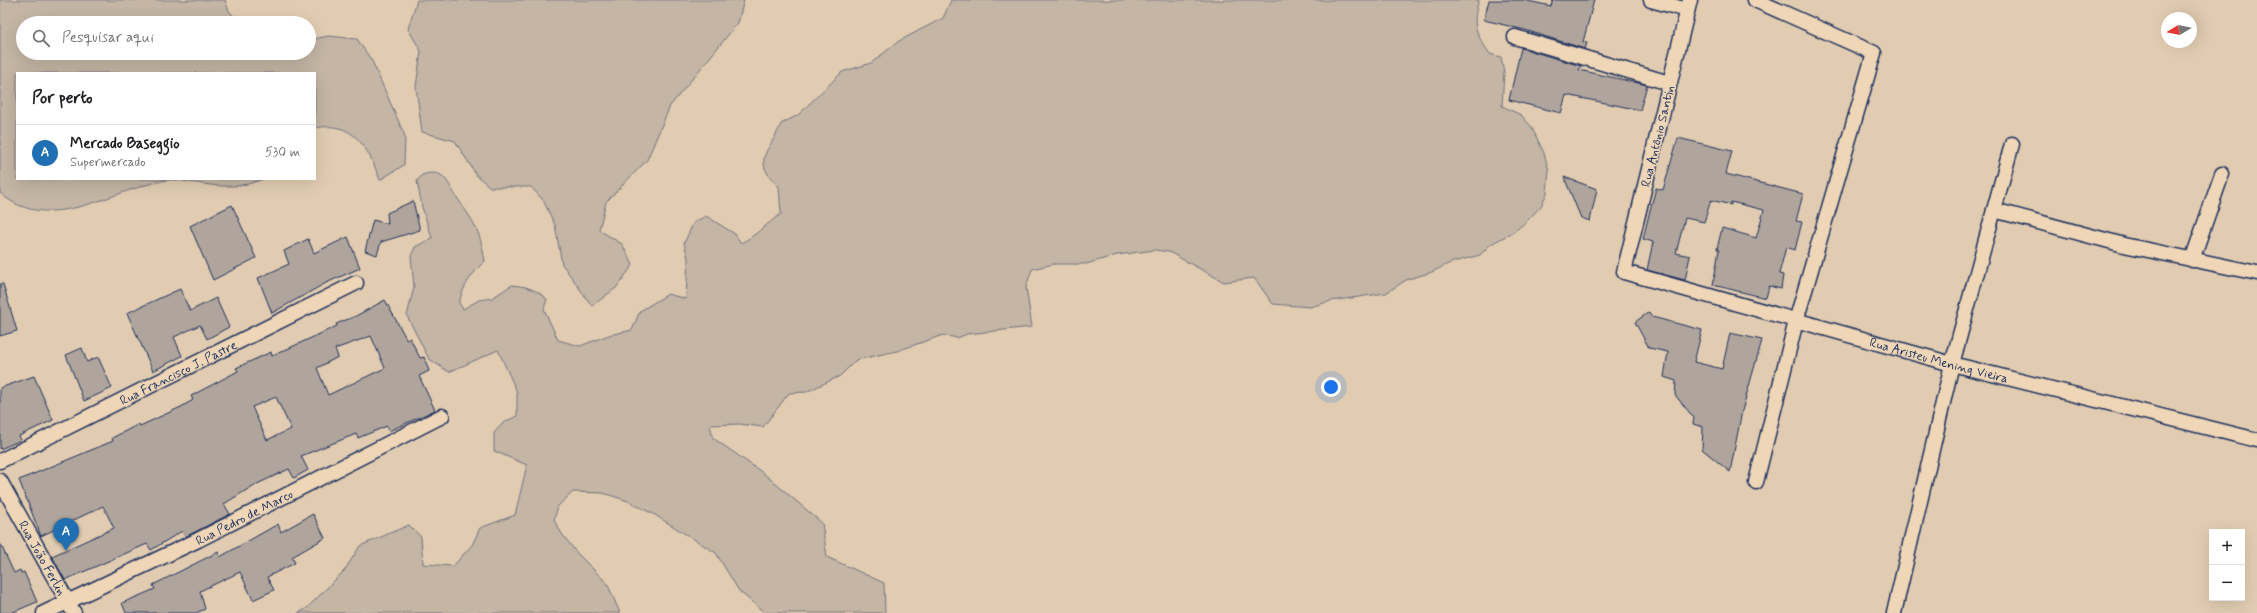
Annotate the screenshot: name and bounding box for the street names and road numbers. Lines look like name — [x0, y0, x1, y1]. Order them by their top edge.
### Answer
street label: Rua Antônio Santin — [1638, 84, 1679, 189]
street label: Rua Aristeu Mening Vieira — [1867, 334, 2010, 388]
street label: Rua Francisco J. Pastre — [117, 337, 240, 410]
street label: Rua Pedro de Marco — [193, 486, 296, 550]
street label: Rua João Ferlin — [14, 518, 70, 599]

